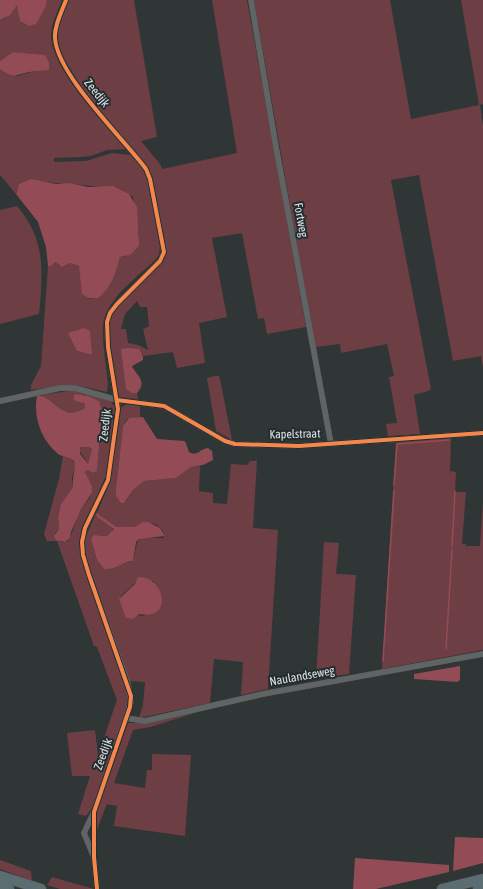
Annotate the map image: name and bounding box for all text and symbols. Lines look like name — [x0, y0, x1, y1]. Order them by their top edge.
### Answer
street label: Zeedijk — [81, 76, 113, 111]
street label: Fortweg — [291, 202, 311, 239]
street label: Zeedijk — [96, 407, 114, 442]
street label: Kapelstraat — [269, 427, 321, 441]
street label: Naulandseweg — [268, 663, 337, 689]
street label: Zeedijk — [91, 736, 115, 772]

